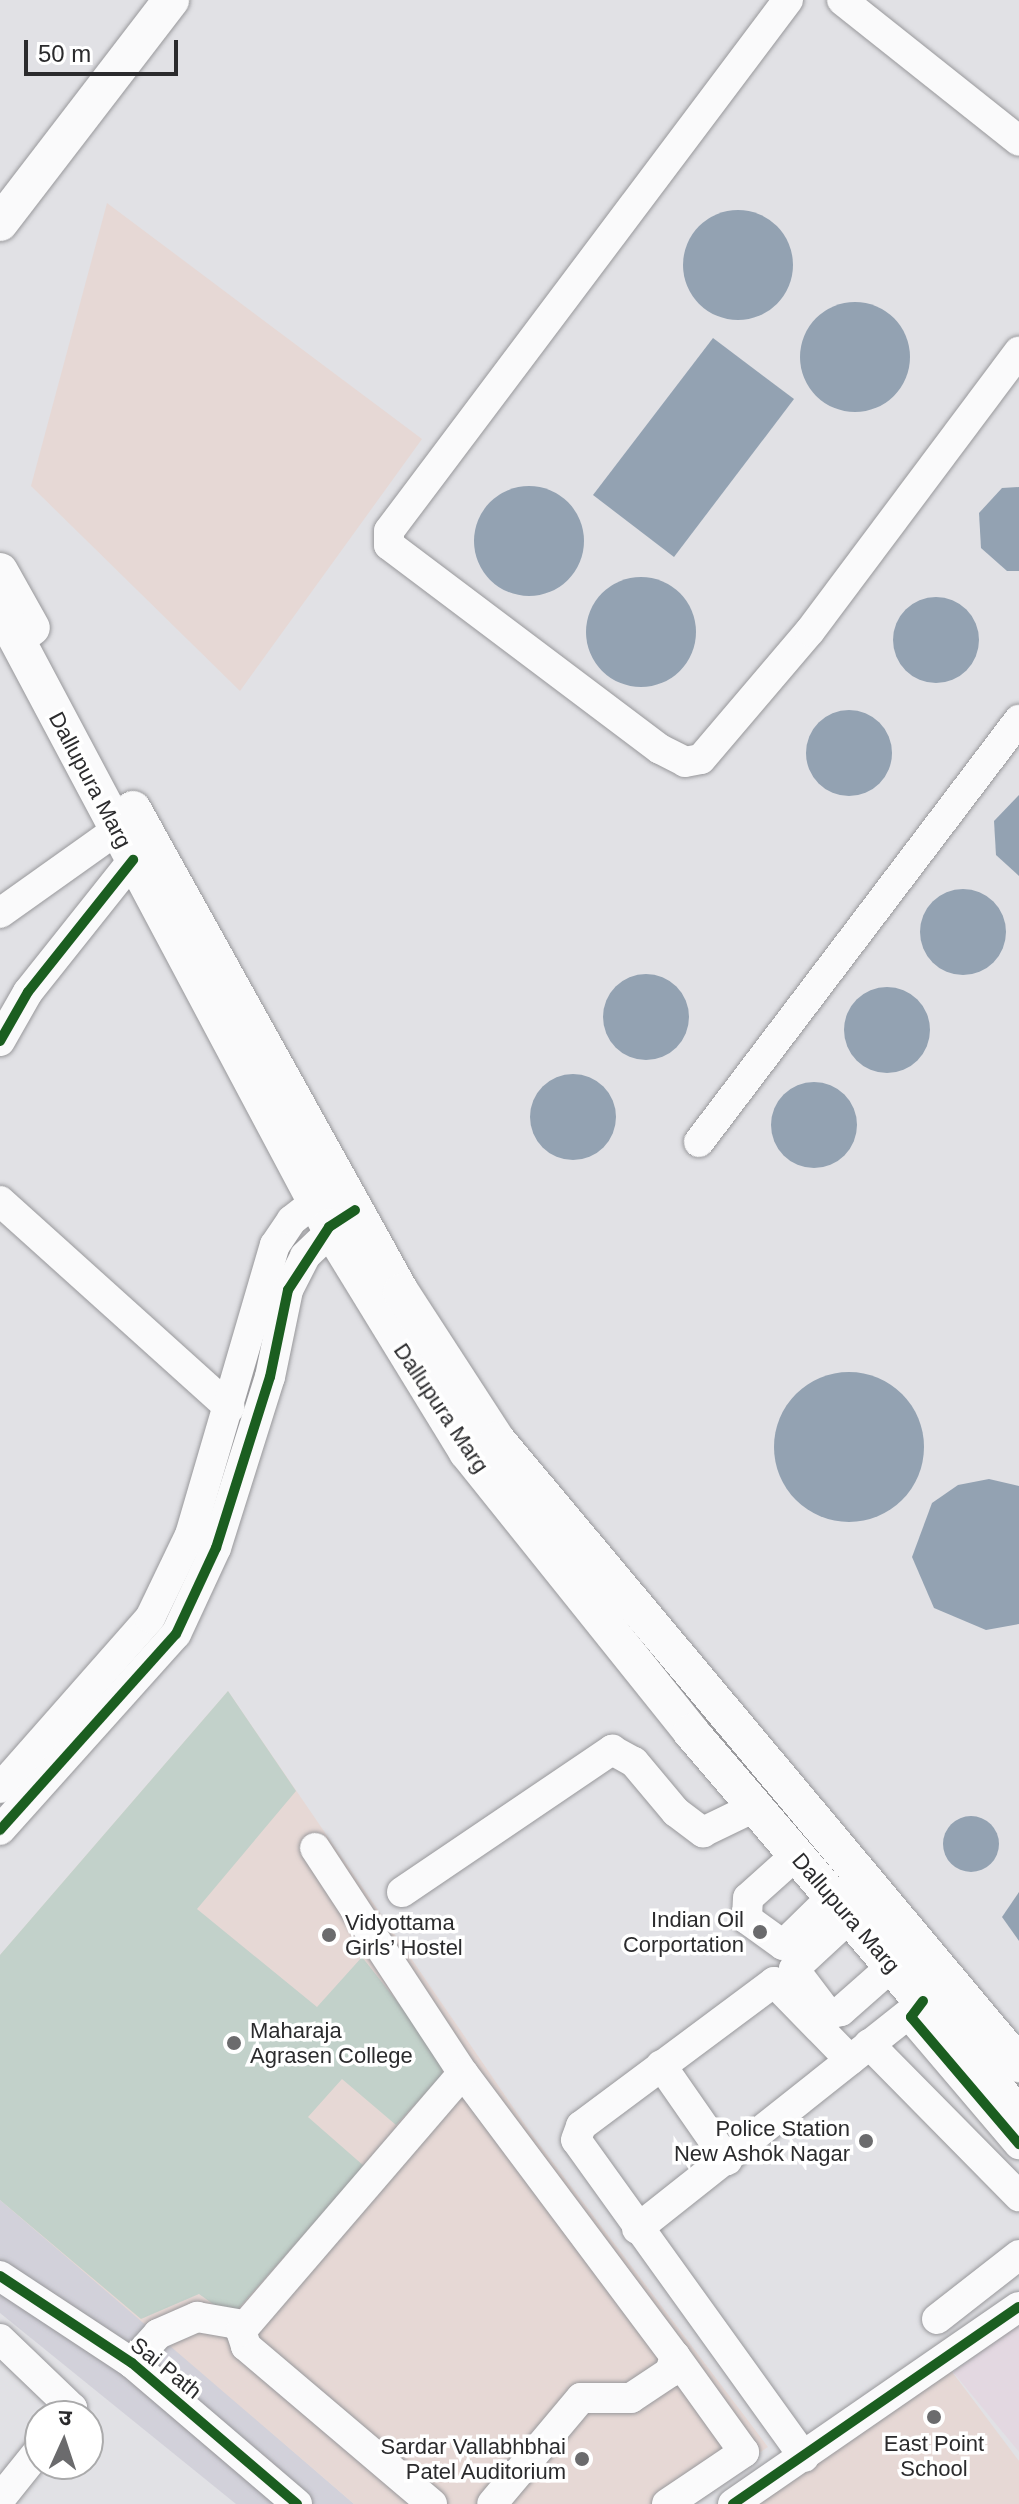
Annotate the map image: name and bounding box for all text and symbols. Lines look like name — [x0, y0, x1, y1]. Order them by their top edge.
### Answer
scale bar — [28, 24, 182, 74]
text: 50 m — [38, 40, 91, 67]
street label: Dallupura Marg — [43, 707, 137, 853]
street label: Dallupura Marg — [388, 1338, 494, 1478]
street label: Dallupura Marg — [787, 1848, 905, 1978]
place label: Indian Oil Corportation — [623, 1906, 744, 1958]
place label: Vidyottama Girls’ Hostel — [345, 1909, 464, 1960]
marker: Indian Oil Corportation — [751, 1923, 769, 1941]
marker: Vidyottama Girls’ Hostel — [320, 1926, 338, 1944]
place label: Maharaja Agrasen College — [250, 2017, 413, 2068]
marker: Maharaja Agrasen College — [225, 2034, 243, 2052]
place label: Police Station New Ashok Nagar — [673, 2115, 850, 2166]
marker: Police Station New Ashok Nagar — [857, 2132, 875, 2150]
street label: Sai Path — [125, 2332, 207, 2404]
north arrow — [24, 2400, 104, 2480]
text: उ — [58, 2405, 72, 2430]
marker: East Point School — [925, 2408, 943, 2426]
place label: East Point School — [884, 2430, 984, 2482]
place label: Sardar Vallabhbhai Patel Auditorium — [381, 2433, 566, 2484]
marker: Sardar Vallabhbhai Patel Auditorium — [573, 2450, 591, 2468]

